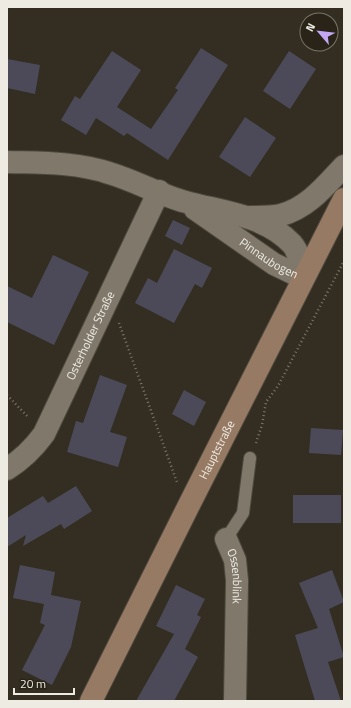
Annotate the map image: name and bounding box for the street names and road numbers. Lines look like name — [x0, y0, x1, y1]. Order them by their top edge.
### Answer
street label: Pinnaubogen — [236, 233, 302, 283]
street label: Osterholder Straße — [61, 288, 119, 383]
street label: Hauptstraße — [194, 417, 239, 482]
street label: Ossenblink — [222, 545, 247, 604]

